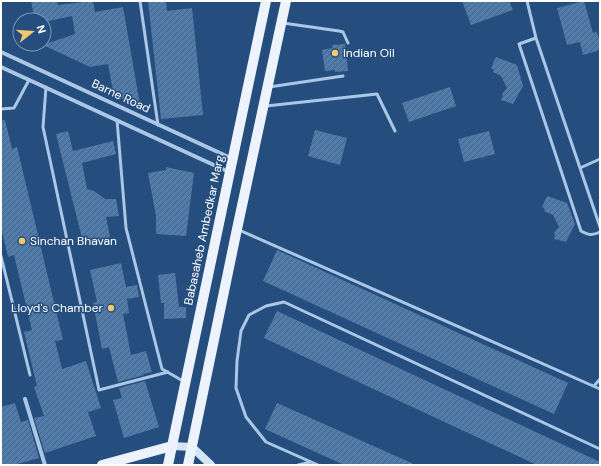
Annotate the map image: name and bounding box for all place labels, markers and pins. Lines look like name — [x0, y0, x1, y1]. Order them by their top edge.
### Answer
place label: Indian Oil — [343, 45, 395, 61]
marker: Indian Oil — [330, 48, 340, 58]
place label: Sinchan Bhavan — [30, 233, 117, 249]
marker: Sinchan Bhavan — [17, 236, 27, 246]
place label: Lloyd's Chamber — [11, 300, 104, 316]
marker: Lloyd's Chamber — [106, 303, 116, 313]

